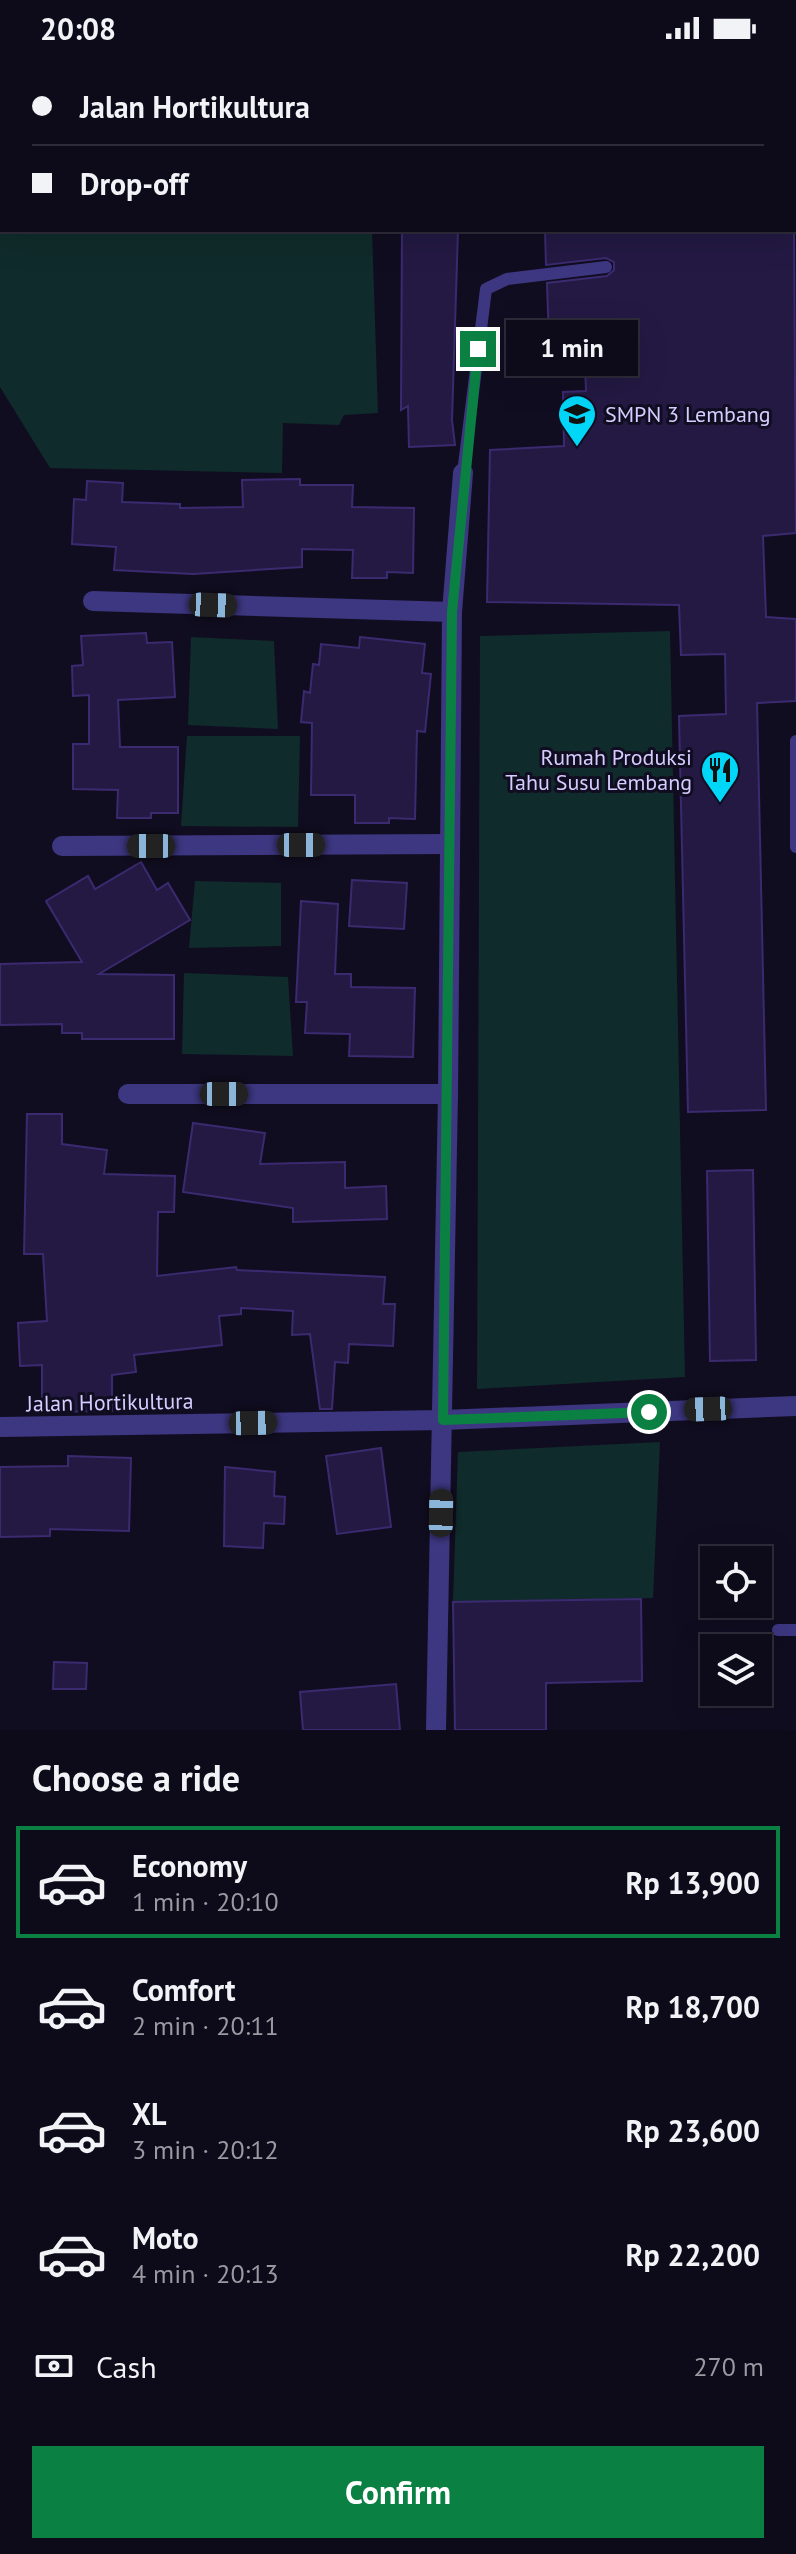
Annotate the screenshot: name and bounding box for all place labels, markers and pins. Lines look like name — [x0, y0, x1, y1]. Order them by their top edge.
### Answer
school or university icon: SMPN 3 Lembang — [556, 393, 598, 448]
place label: SMPN 3 Lembang — [605, 400, 771, 428]
place label: Rumah Produksi Tahu Susu Lembang — [505, 743, 692, 796]
restaurant icon: Rumah Produksi Tahu Susu Lembang — [699, 749, 741, 804]

